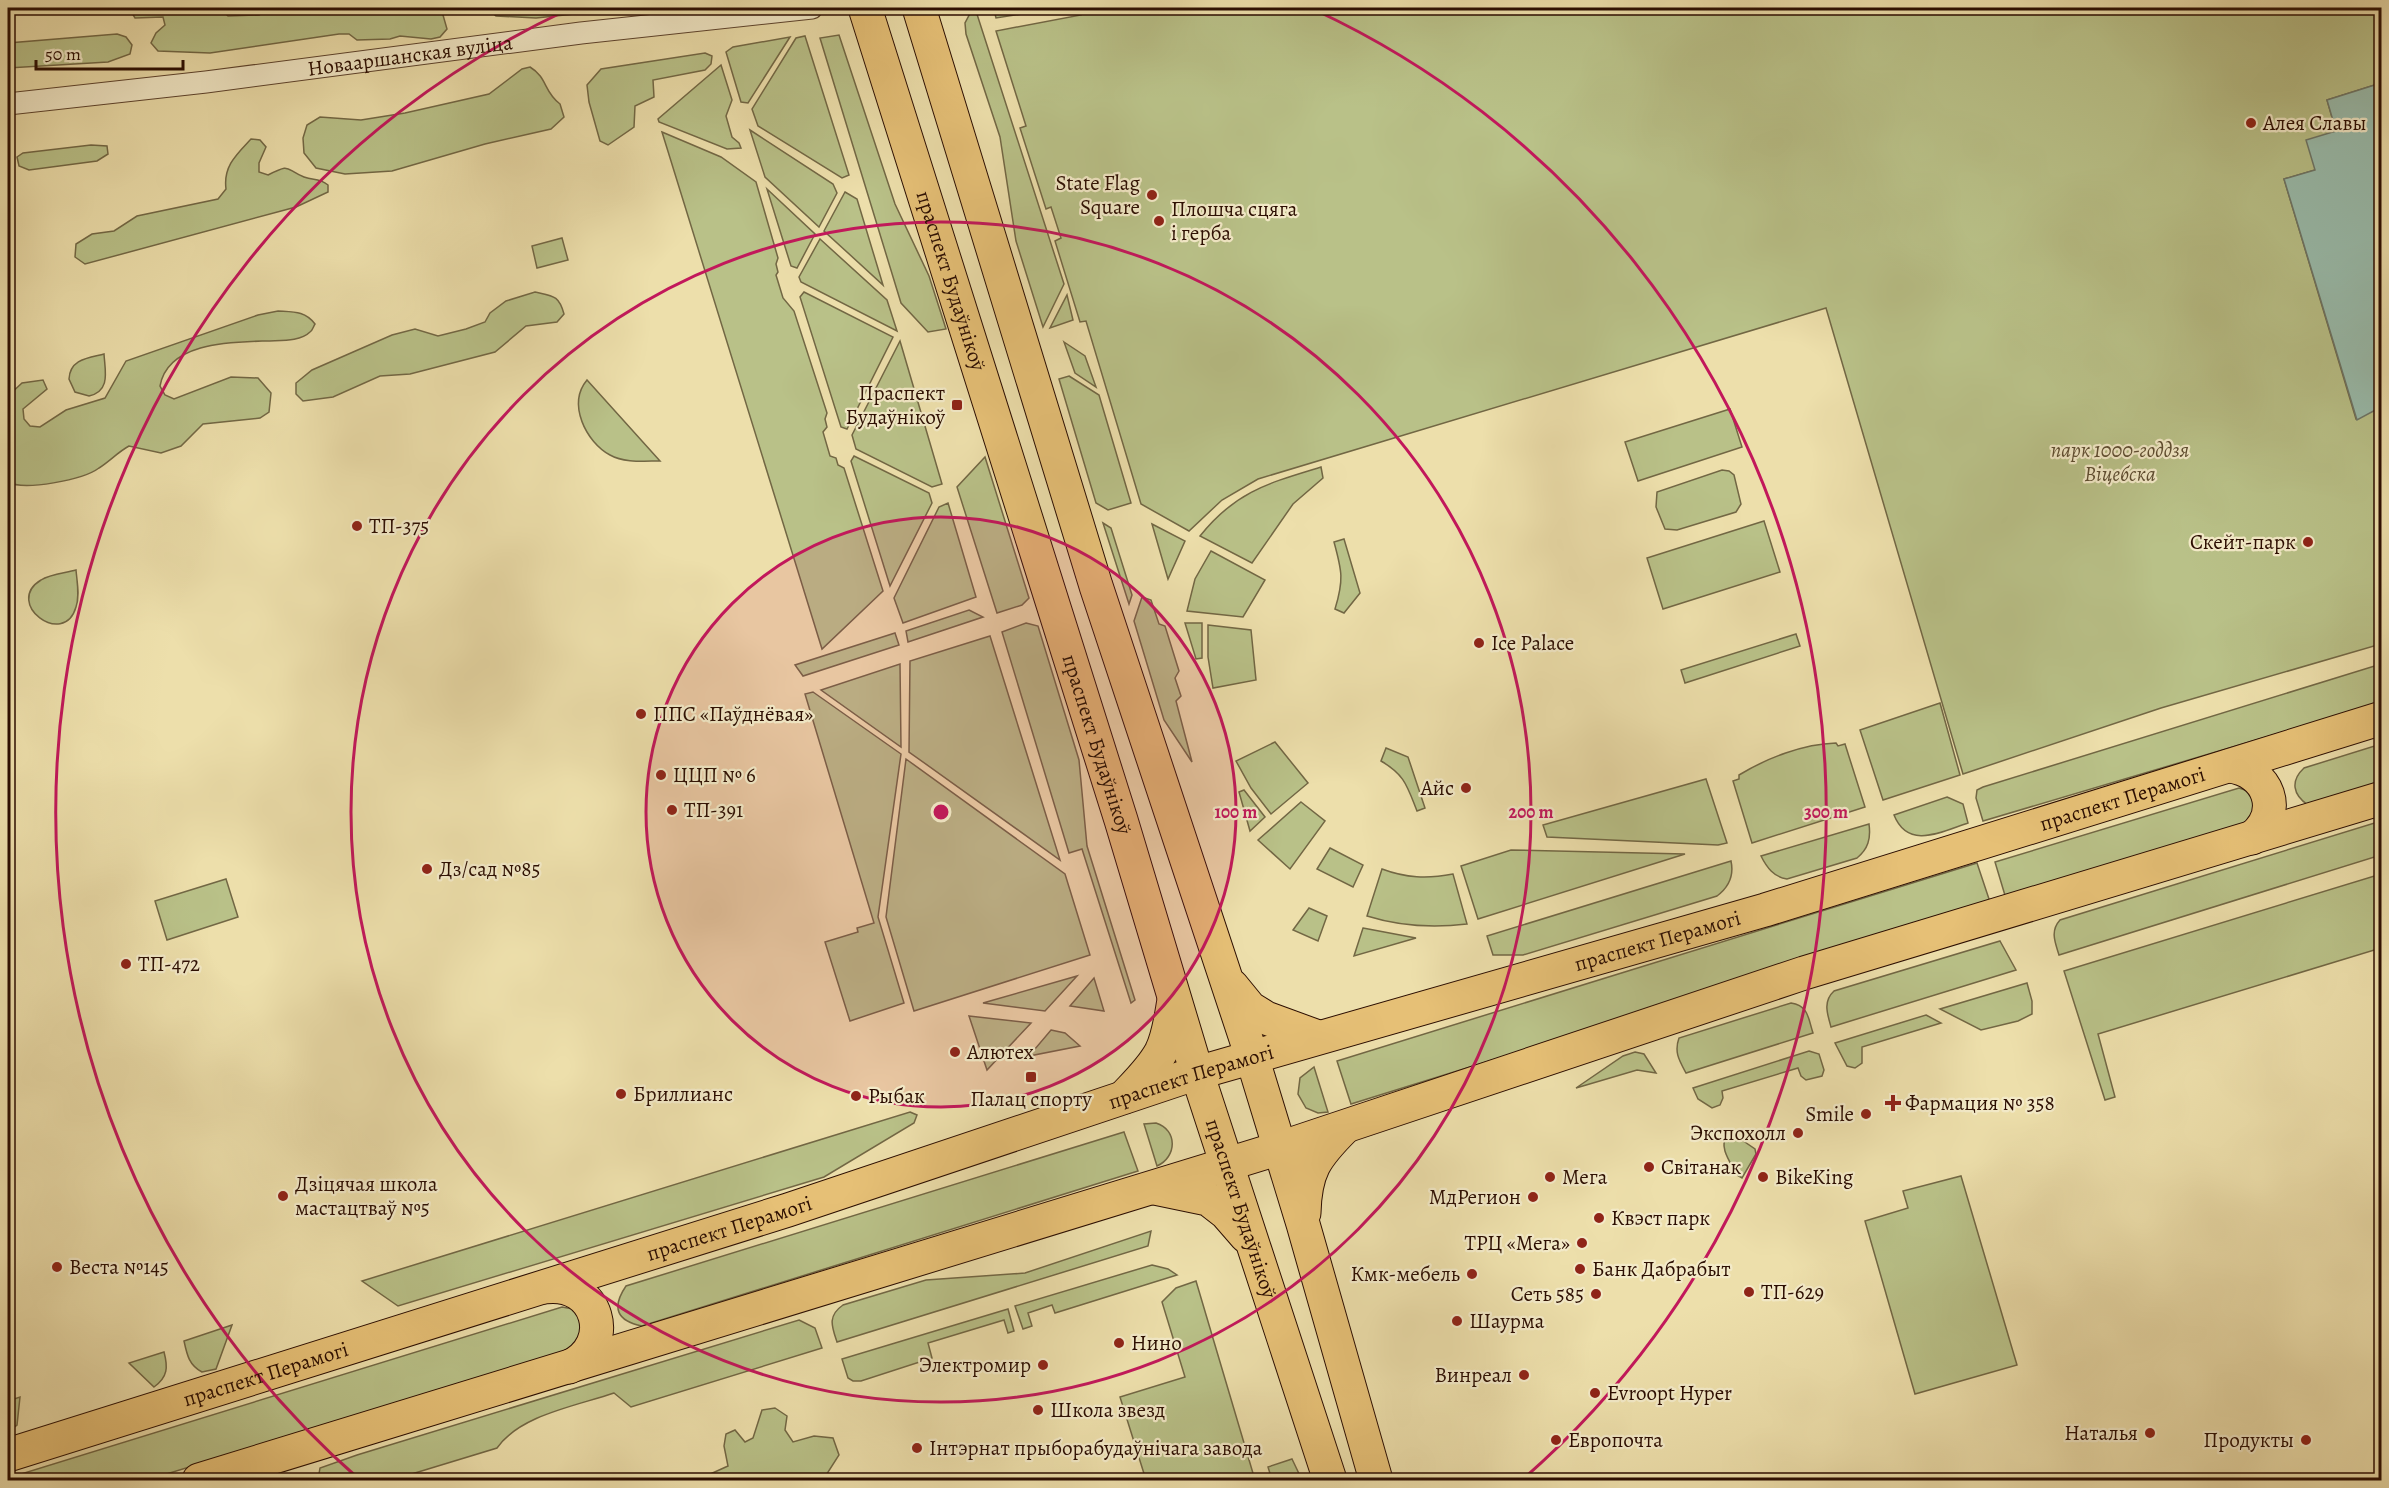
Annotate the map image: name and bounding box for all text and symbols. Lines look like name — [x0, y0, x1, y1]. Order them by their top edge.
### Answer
street label: Новааршанская вуліца — [306, 28, 515, 83]
scale bar — [36, 33, 183, 71]
text: 50 m — [45, 42, 81, 66]
place label: Алея Славы — [2262, 109, 2366, 137]
marker: Алея Славы — [2244, 116, 2258, 130]
place label: State Flag Square — [1055, 169, 1140, 221]
street label: праспект Будаўнікоў — [909, 187, 993, 375]
marker: State Flag Square — [1145, 188, 1159, 202]
place label: Плошча сцяга і герба — [1171, 195, 1298, 247]
marker: Плошча сцяга і герба — [1152, 214, 1166, 228]
place label: Праспект Будаўнікоў — [845, 379, 945, 431]
marker: Праспект Будаўнікоў — [950, 398, 964, 412]
park label: парк 1000-годдзя Віцебска — [2051, 436, 2189, 488]
place label: ТП-375 — [369, 512, 429, 540]
marker: ТП-375 — [350, 519, 364, 533]
place label: Скейт-парк — [2190, 528, 2296, 556]
marker: Скейт-парк — [2301, 535, 2315, 549]
place label: Ice Palace — [1491, 629, 1574, 657]
marker: Ice Palace — [1472, 636, 1486, 650]
street label: праспект Будаўнікоў — [1056, 651, 1139, 838]
place label: ППС «Паўднёвая» — [653, 700, 813, 728]
marker: ППС «Паўднёвая» — [634, 707, 648, 721]
street label: праспект Перамогі — [2036, 760, 2209, 838]
place label: ЦЦП № 6 — [673, 761, 756, 789]
marker: ЦЦП № 6 — [654, 768, 668, 782]
place label: Айс — [1420, 774, 1454, 802]
marker: Айс — [1459, 781, 1473, 795]
place label: ТП-391 — [684, 796, 743, 824]
text: 100 m — [1215, 800, 1257, 824]
text: 200 m — [1508, 800, 1554, 824]
text: 300 m — [1804, 800, 1848, 824]
centre of rings — [931, 802, 951, 822]
marker: ТП-391 — [665, 803, 679, 817]
place label: Дз/сад №85 — [439, 855, 541, 883]
marker: Дз/сад №85 — [420, 862, 434, 876]
street label: праспект Перамогі — [1571, 904, 1744, 978]
place label: ТП-472 — [138, 950, 200, 978]
marker: ТП-472 — [119, 957, 133, 971]
place label: Алютех — [966, 1038, 1035, 1066]
street label: праспект Перамогі — [1104, 1038, 1277, 1116]
marker: Алютех — [948, 1045, 962, 1059]
marker: Палац спорту — [1024, 1070, 1038, 1084]
place label: Бриллианс — [633, 1080, 733, 1108]
place label: Рыбак — [868, 1082, 925, 1110]
place label: Палац спорту — [970, 1085, 1092, 1113]
marker: Бриллианс — [614, 1087, 628, 1101]
marker: Рыбак — [849, 1089, 863, 1103]
place label: Фармация № 358 — [1905, 1089, 2055, 1117]
marker: Фармация № 358 — [1886, 1096, 1900, 1110]
place label: Smile — [1805, 1100, 1854, 1128]
marker: Smile — [1859, 1107, 1873, 1121]
street label: праспект Будаўнікоў — [1199, 1115, 1284, 1302]
place label: Экспохолл — [1690, 1119, 1786, 1147]
marker: Экспохолл — [1791, 1126, 1805, 1140]
place label: Світанак — [1661, 1153, 1742, 1181]
marker: Світанак — [1642, 1160, 1656, 1174]
place label: Мега — [1562, 1163, 1608, 1191]
place label: BikeKing — [1775, 1163, 1854, 1191]
place label: Дзіцячая школа мастацтваў №5 — [295, 1170, 438, 1222]
marker: Мега — [1543, 1170, 1557, 1184]
marker: BikeKing — [1756, 1170, 1770, 1184]
place label: МдРегион — [1429, 1183, 1521, 1211]
marker: Дзіцячая школа мастацтваў №5 — [276, 1189, 290, 1203]
street label: праспект Перамогі — [643, 1189, 816, 1268]
marker: МдРегион — [1526, 1190, 1540, 1204]
place label: Квэст парк — [1611, 1204, 1710, 1232]
marker: Квэст парк — [1592, 1211, 1606, 1225]
place label: ТРЦ «Мега» — [1465, 1229, 1570, 1257]
marker: ТРЦ «Мега» — [1575, 1236, 1589, 1250]
place label: Веста №145 — [69, 1253, 169, 1281]
place label: Банк Дабрабыт — [1592, 1255, 1731, 1283]
marker: Веста №145 — [50, 1260, 64, 1274]
place label: Кмк-мебель — [1350, 1260, 1460, 1288]
marker: Банк Дабрабыт — [1573, 1262, 1587, 1276]
marker: Кмк-мебель — [1465, 1267, 1479, 1281]
place label: ТП-629 — [1761, 1278, 1824, 1306]
place label: Сеть 585 — [1511, 1280, 1584, 1308]
marker: ТП-629 — [1742, 1285, 1756, 1299]
marker: Сеть 585 — [1589, 1287, 1603, 1301]
place label: Шаурма — [1469, 1307, 1545, 1335]
marker: Шаурма — [1450, 1314, 1464, 1328]
place label: Нино — [1131, 1329, 1182, 1357]
street label: праспект Перамогі — [179, 1335, 352, 1413]
marker: Нино — [1112, 1336, 1126, 1350]
place label: Электромир — [919, 1351, 1031, 1379]
marker: Электромир — [1036, 1358, 1050, 1372]
place label: Винреал — [1434, 1361, 1512, 1389]
marker: Винреал — [1517, 1368, 1531, 1382]
place label: Evroopt Hyper — [1607, 1379, 1732, 1407]
marker: Evroopt Hyper — [1588, 1386, 1602, 1400]
place label: Школа звезд — [1050, 1396, 1165, 1424]
marker: Школа звезд — [1031, 1403, 1045, 1417]
place label: Наталья — [2064, 1419, 2138, 1447]
place label: Европочта — [1568, 1426, 1663, 1454]
marker: Наталья — [2143, 1426, 2157, 1440]
place label: Продукты — [2203, 1426, 2294, 1454]
marker: Европочта — [1549, 1433, 1563, 1447]
marker: Продукты — [2299, 1433, 2313, 1447]
place label: Інтэрнат прыборабудаўнічага завода — [929, 1434, 1263, 1462]
marker: Інтэрнат прыборабудаўнічага завода — [910, 1441, 924, 1455]

